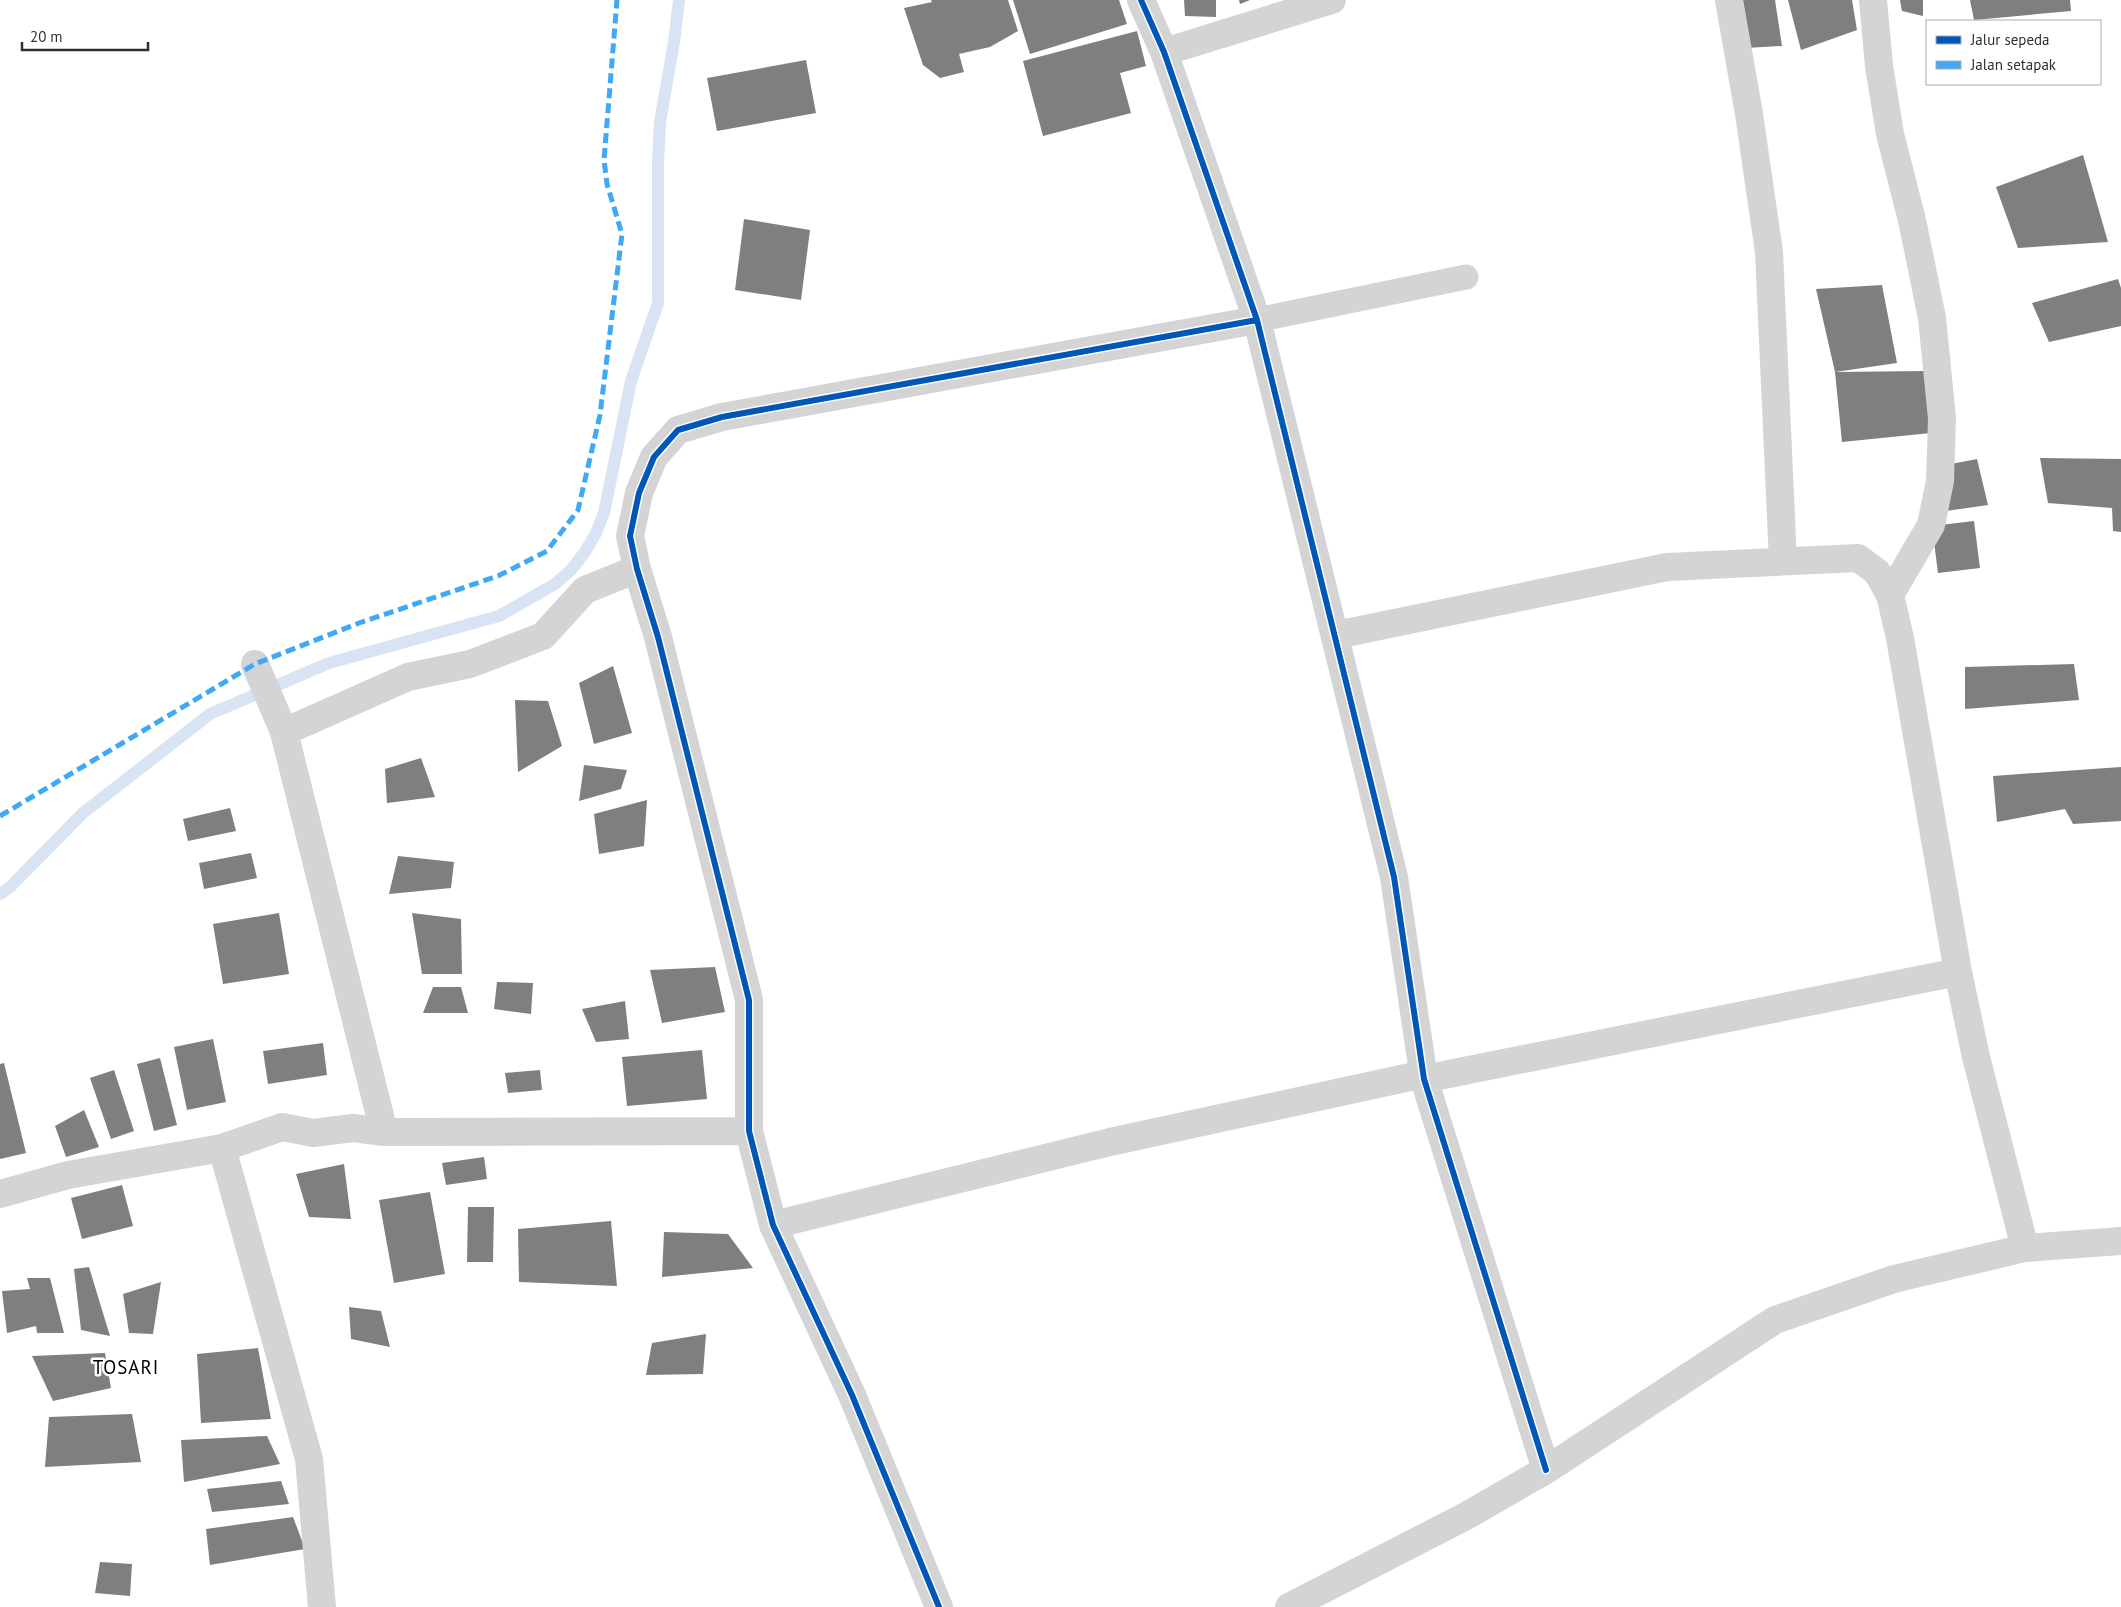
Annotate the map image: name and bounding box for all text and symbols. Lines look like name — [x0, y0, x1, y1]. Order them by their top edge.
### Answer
scale bar — [22, 20, 149, 52]
legend — [1926, 20, 2101, 85]
text: 20 m — [30, 27, 63, 46]
text: Jalur sepeda — [1970, 30, 2050, 49]
text: Jalan setapak — [1970, 55, 2057, 74]
district label: TOSARI — [93, 1355, 159, 1379]

